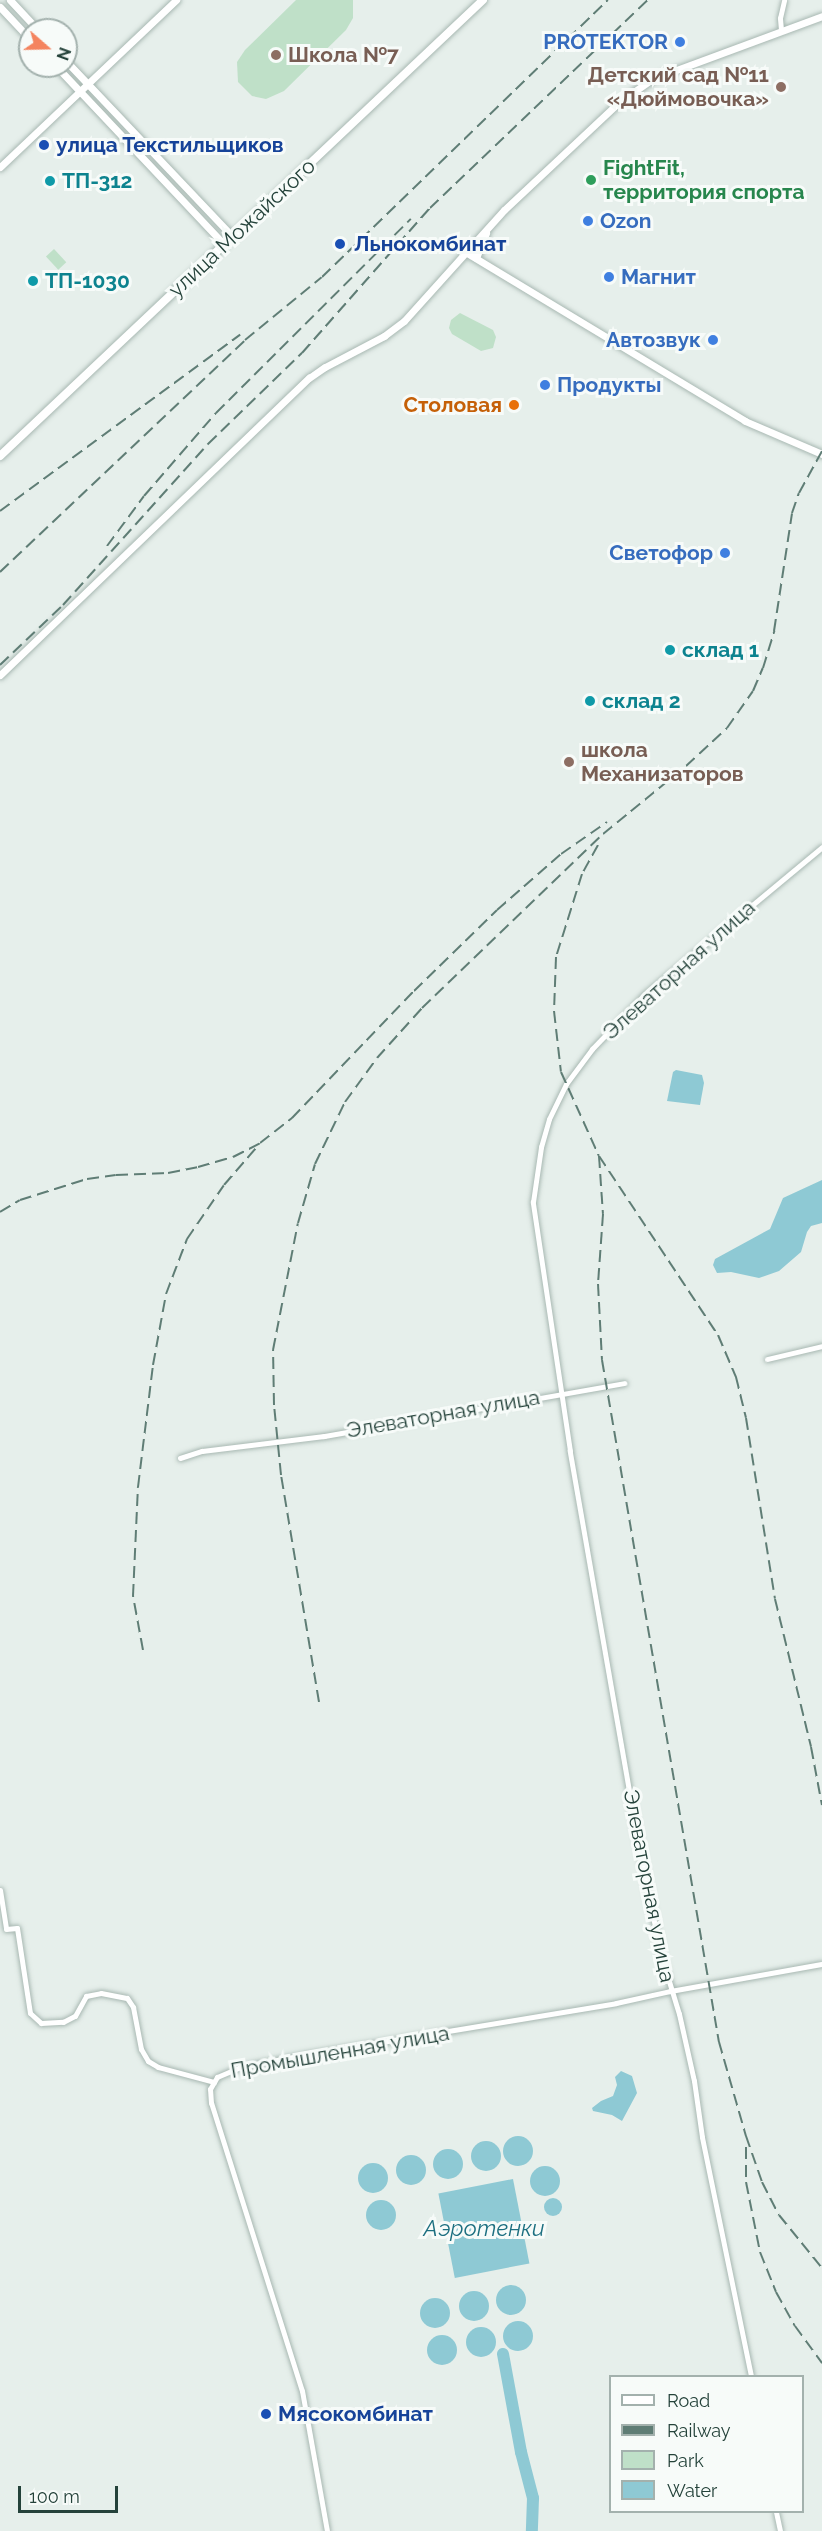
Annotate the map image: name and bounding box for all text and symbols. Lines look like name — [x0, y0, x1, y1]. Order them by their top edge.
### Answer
north arrow — [18, 18, 78, 78]
place label: PROTEKTOR — [543, 29, 668, 55]
marker: PROTEKTOR — [673, 35, 687, 49]
place label: Школа №7 — [288, 42, 399, 68]
text: N — [52, 45, 75, 63]
marker: Школа №7 — [269, 48, 283, 62]
place label: Детский сад №11 «Дюймовочка» — [588, 62, 769, 112]
marker: Детский сад №11 «Дюймовочка» — [774, 80, 788, 94]
place label: улица Текстильщиков — [56, 132, 284, 158]
marker: улица Текстильщиков — [37, 138, 51, 152]
street label: улица Можайского — [163, 154, 321, 302]
place label: FightFit, территория спорта — [603, 155, 804, 205]
place label: ТП-312 — [62, 168, 132, 194]
marker: FightFit, территория спорта — [584, 173, 598, 187]
marker: ТП-312 — [43, 174, 57, 188]
place label: Ozon — [600, 208, 651, 234]
marker: Ozon — [581, 214, 595, 228]
place label: Льнокомбинат — [354, 231, 506, 257]
marker: Льнокомбинат — [331, 235, 349, 253]
place label: Магнит — [621, 264, 696, 290]
place label: ТП-1030 — [45, 268, 130, 294]
marker: Магнит — [602, 270, 616, 284]
marker: ТП-1030 — [26, 274, 40, 288]
place label: Автозвук — [606, 327, 701, 353]
marker: Автозвук — [706, 333, 720, 347]
place label: Продукты — [557, 372, 661, 398]
marker: Продукты — [538, 378, 552, 392]
place label: Столовая — [403, 392, 502, 418]
marker: Столовая — [507, 398, 521, 412]
place label: Светофор — [609, 540, 713, 566]
marker: Светофор — [718, 546, 732, 560]
place label: склад 1 — [682, 637, 759, 663]
marker: склад 1 — [663, 643, 677, 657]
place label: склад 2 — [602, 688, 681, 714]
marker: склад 2 — [583, 694, 597, 708]
place label: школа Механизаторов — [581, 737, 744, 787]
marker: школа Механизаторов — [562, 755, 576, 769]
street label: Элеваторная улица — [598, 895, 760, 1045]
street label: Элеваторная улица — [344, 1385, 542, 1443]
street label: Элеваторная улица — [618, 1787, 680, 1985]
street label: Промышленная улица — [228, 2020, 452, 2084]
water label: Аэротенки — [424, 2216, 544, 2242]
legend — [609, 2375, 804, 2513]
text: Road — [667, 2390, 710, 2411]
place label: Мясокомбинат — [278, 2401, 433, 2427]
marker: Мясокомбинат — [259, 2407, 273, 2421]
text: Railway — [667, 2420, 731, 2441]
text: Park — [667, 2450, 704, 2471]
scale bar — [21, 2474, 122, 2512]
text: Water — [667, 2480, 717, 2501]
text: 100 m — [29, 2486, 80, 2507]

